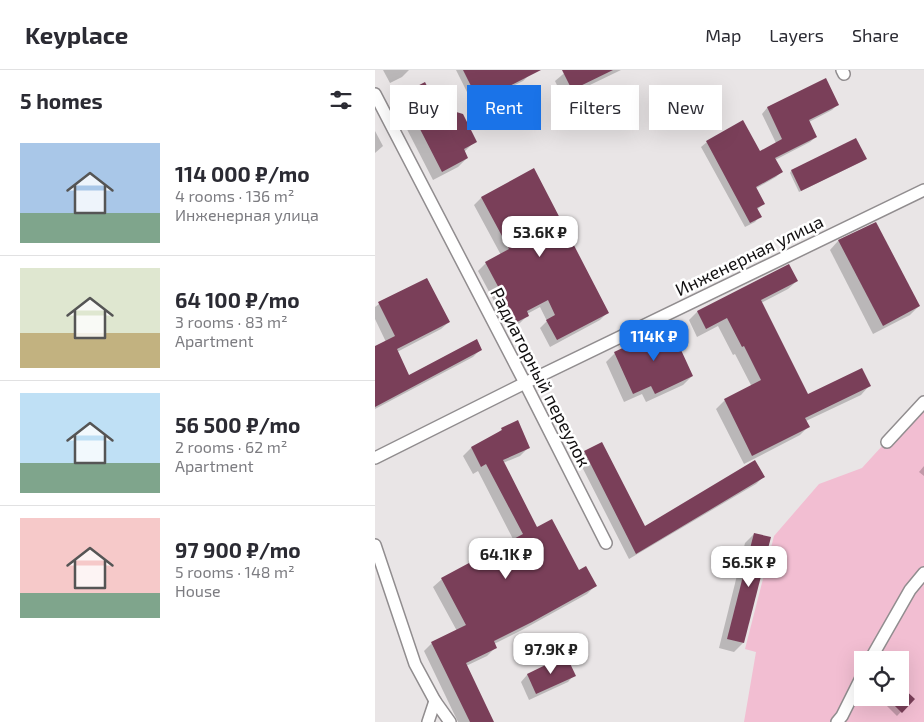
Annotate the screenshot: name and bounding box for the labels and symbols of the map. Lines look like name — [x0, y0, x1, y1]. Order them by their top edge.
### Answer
street label: Инженерная улица — [671, 210, 827, 300]
pin: 53.6K ₽ — [494, 216, 586, 258]
street label: Радиаторный переулок — [486, 284, 596, 471]
pin: 114K ₽ — [613, 320, 695, 362]
pin: 64.1K ₽ — [460, 538, 552, 580]
pin: 56.5K ₽ — [703, 546, 795, 588]
pin: 97.9K ₽ — [505, 632, 597, 675]

